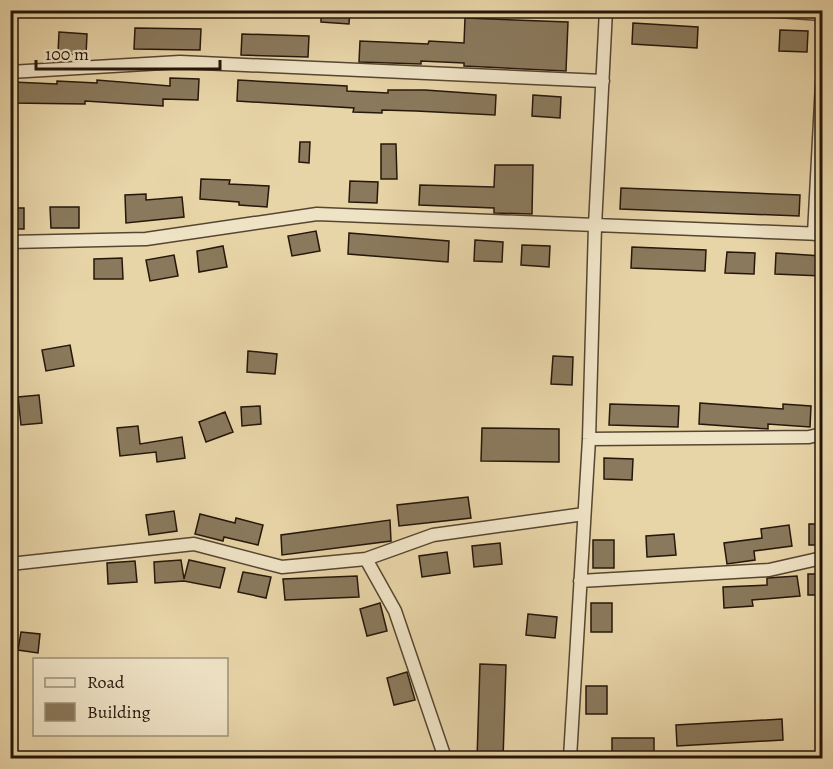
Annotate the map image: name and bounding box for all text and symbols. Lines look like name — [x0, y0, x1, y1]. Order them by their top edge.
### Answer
scale bar — [36, 33, 220, 71]
text: 100 m — [45, 42, 89, 66]
legend — [33, 658, 228, 736]
text: Road — [87, 670, 125, 694]
text: Building — [87, 700, 151, 724]

